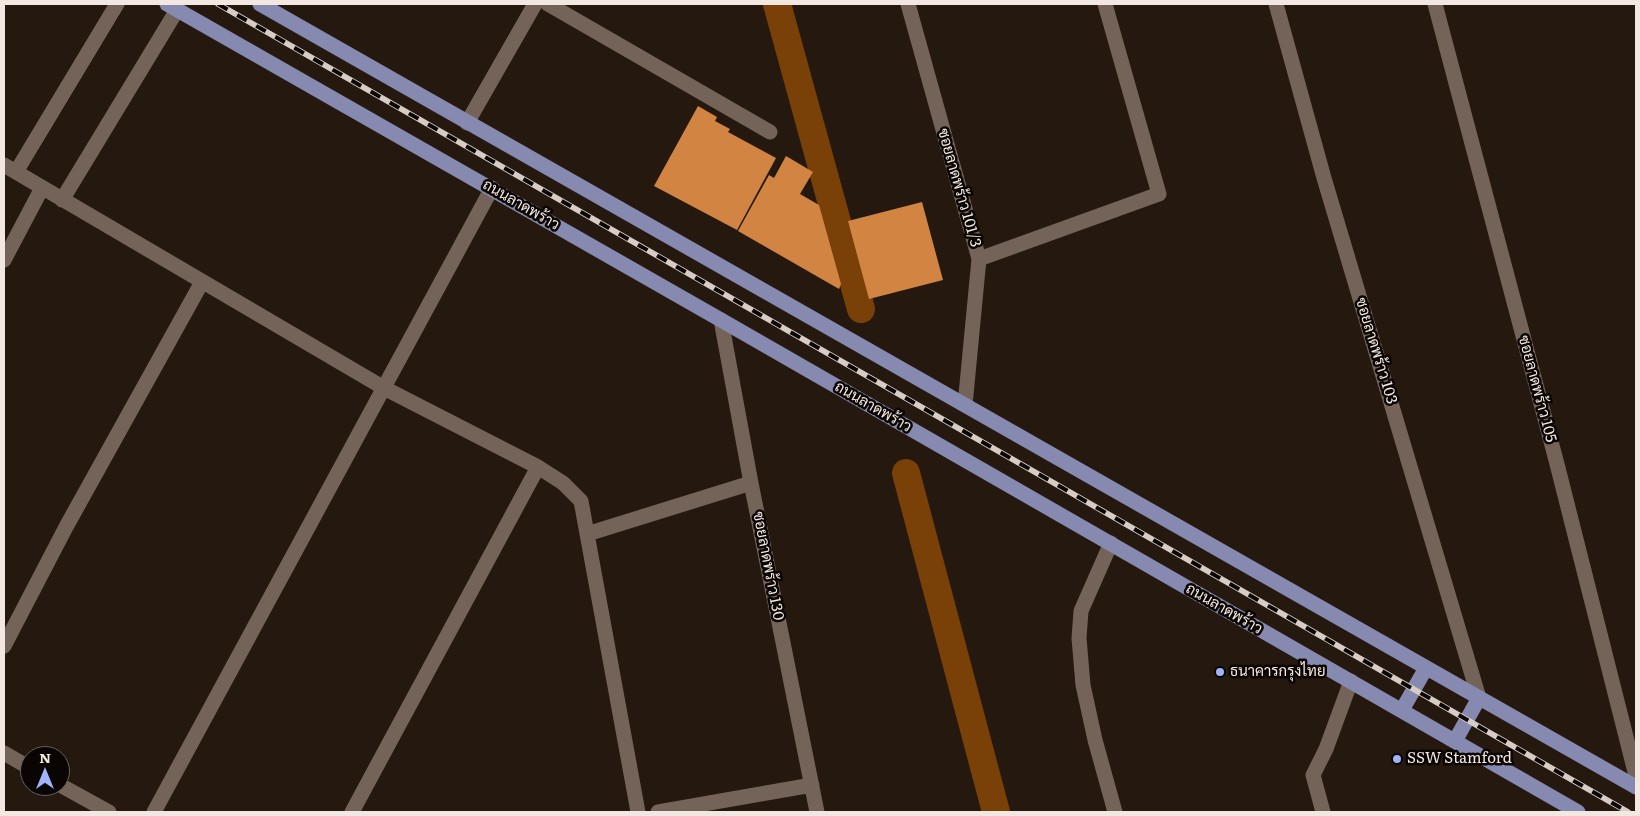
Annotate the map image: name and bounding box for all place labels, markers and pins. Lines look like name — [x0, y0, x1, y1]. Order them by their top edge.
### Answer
place label: ธนาคารกรุงไทย — [1230, 663, 1326, 681]
marker: ธนาคารกรุงไทย — [1214, 666, 1226, 678]
place label: SSW Stamford — [1407, 750, 1512, 768]
marker: SSW Stamford — [1391, 753, 1403, 765]

